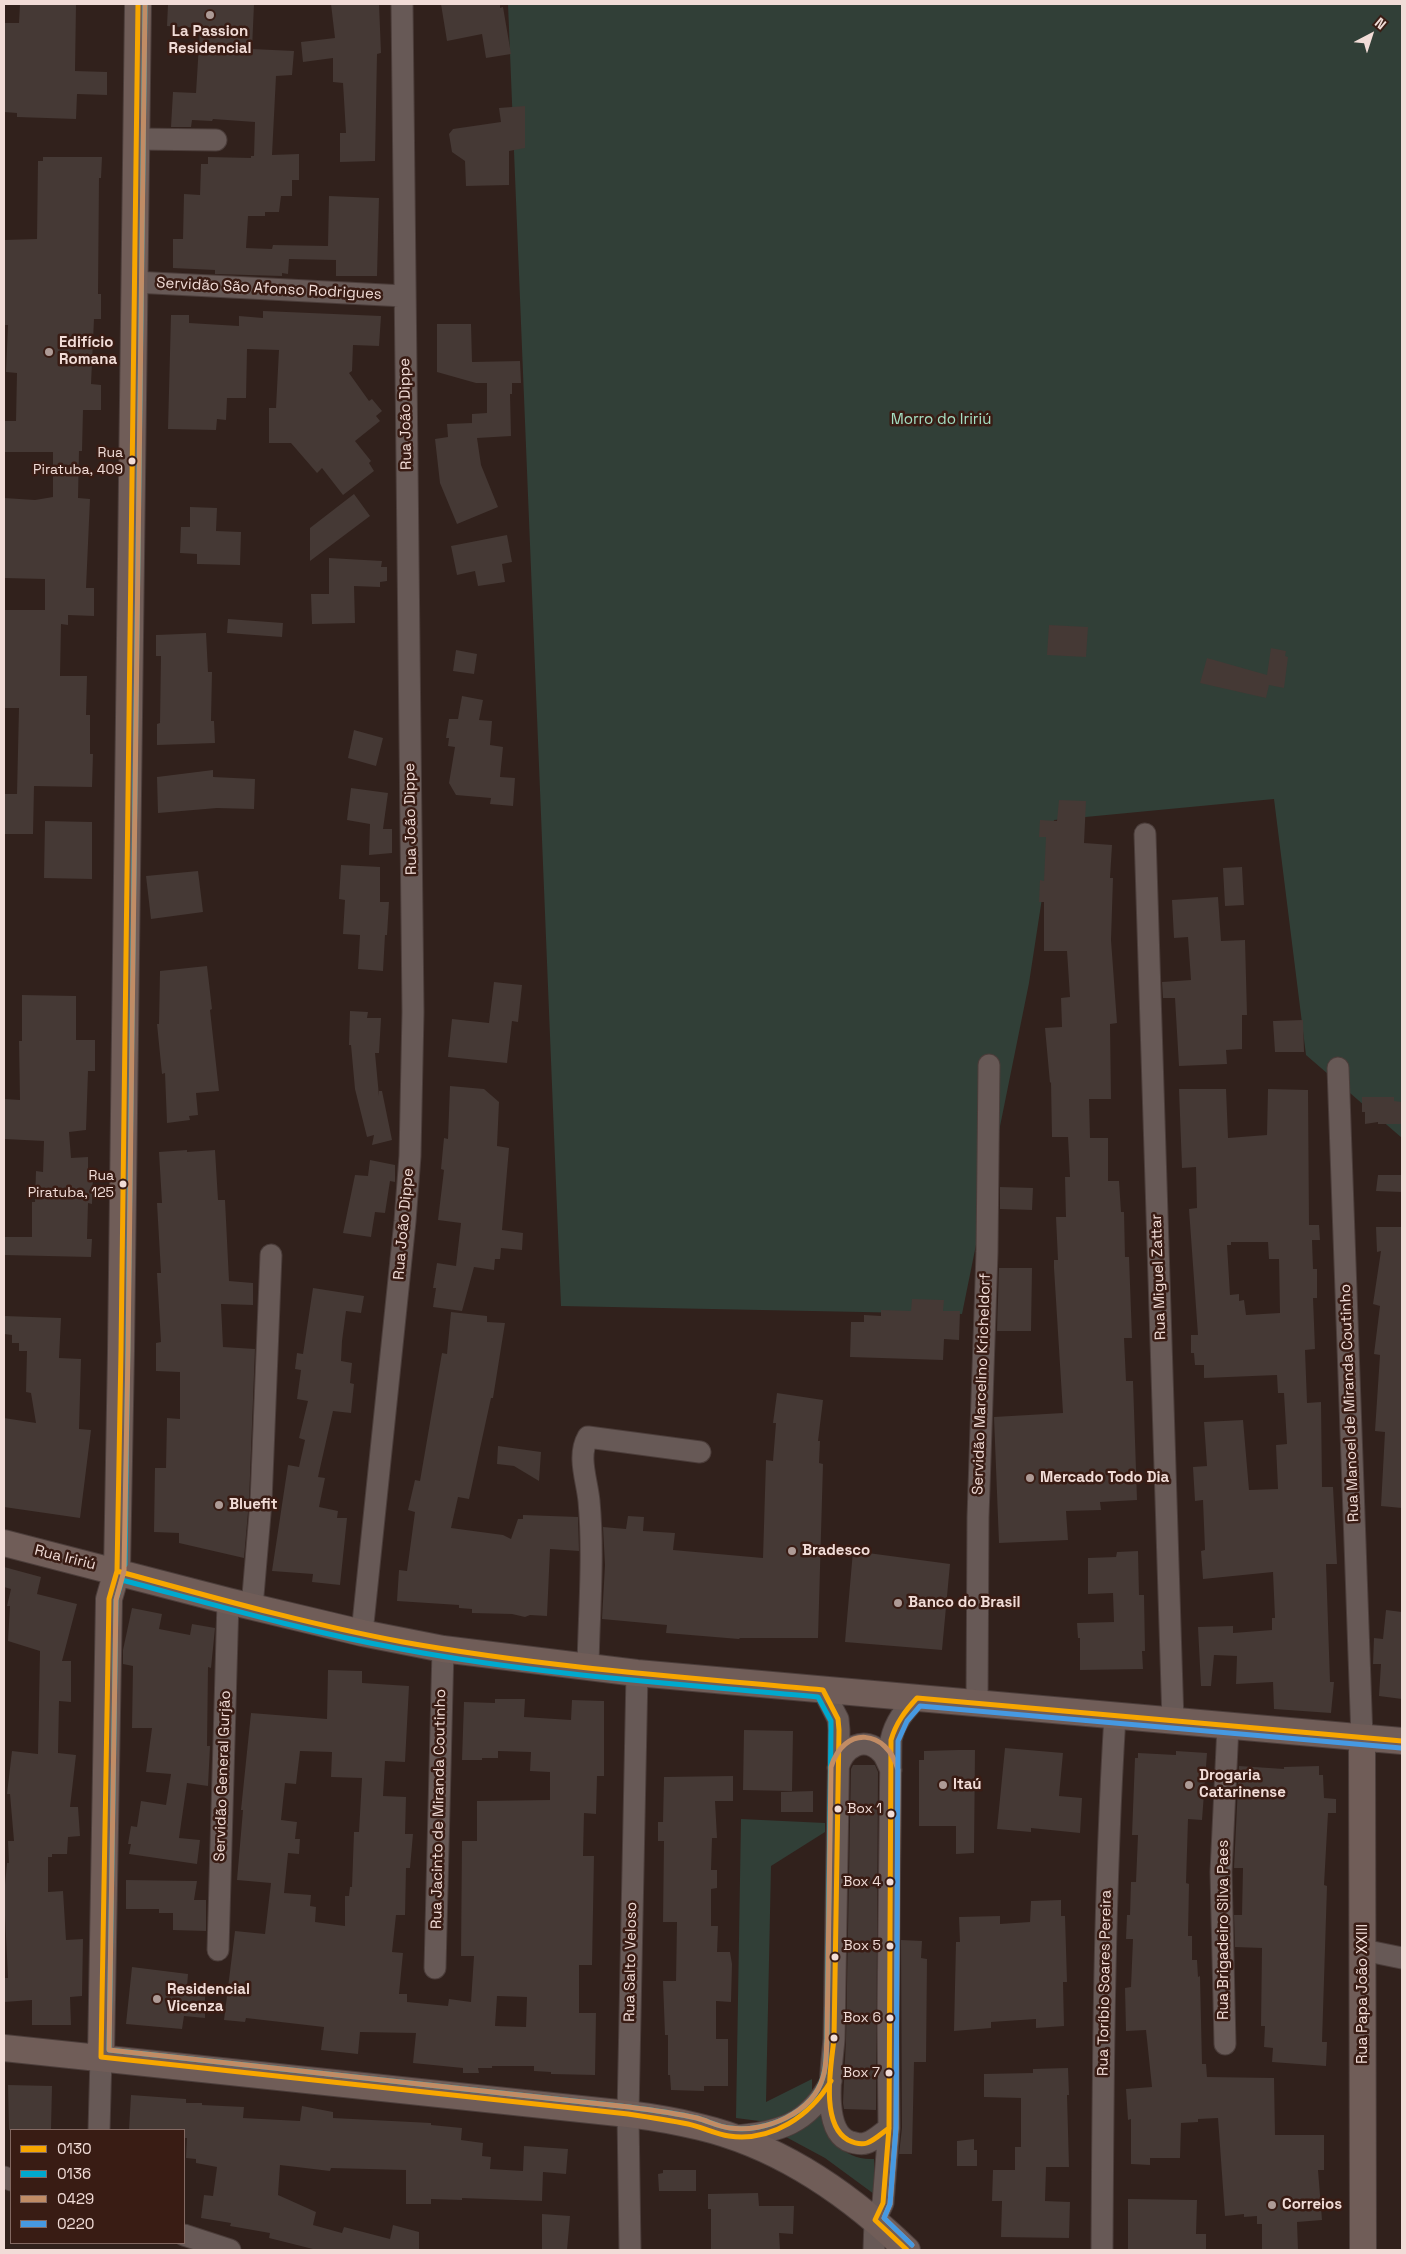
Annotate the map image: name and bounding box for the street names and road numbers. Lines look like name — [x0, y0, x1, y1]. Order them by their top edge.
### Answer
street label: Servidão São Afonso Rodrigues — [156, 274, 382, 304]
street label: Rua João Dippe — [396, 358, 416, 470]
street label: Rua João Dippe — [401, 763, 421, 875]
street label: Rua João Dippe — [390, 1167, 418, 1281]
street label: Rua Miguel Zattar — [1148, 1214, 1170, 1340]
street label: Servidão Marcelino Kricheldorf — [969, 1273, 995, 1495]
street label: Rua Manoel de Miranda Coutinho — [1337, 1284, 1363, 1522]
street label: Rua Iririú — [32, 1542, 98, 1574]
street label: Rua Jacinto de Miranda Coutinho — [428, 1689, 450, 1929]
street label: Servidão General Gurjão — [211, 1690, 235, 1862]
street label: Rua Brigadeiro Silva Paes — [1215, 1840, 1233, 2020]
street label: Rua Toríbio Soares Pereira — [1094, 1890, 1116, 2076]
street label: Rua Salto Veloso — [621, 1902, 641, 2022]
street label: Rua Papa João XXIII — [1354, 1924, 1372, 2064]

